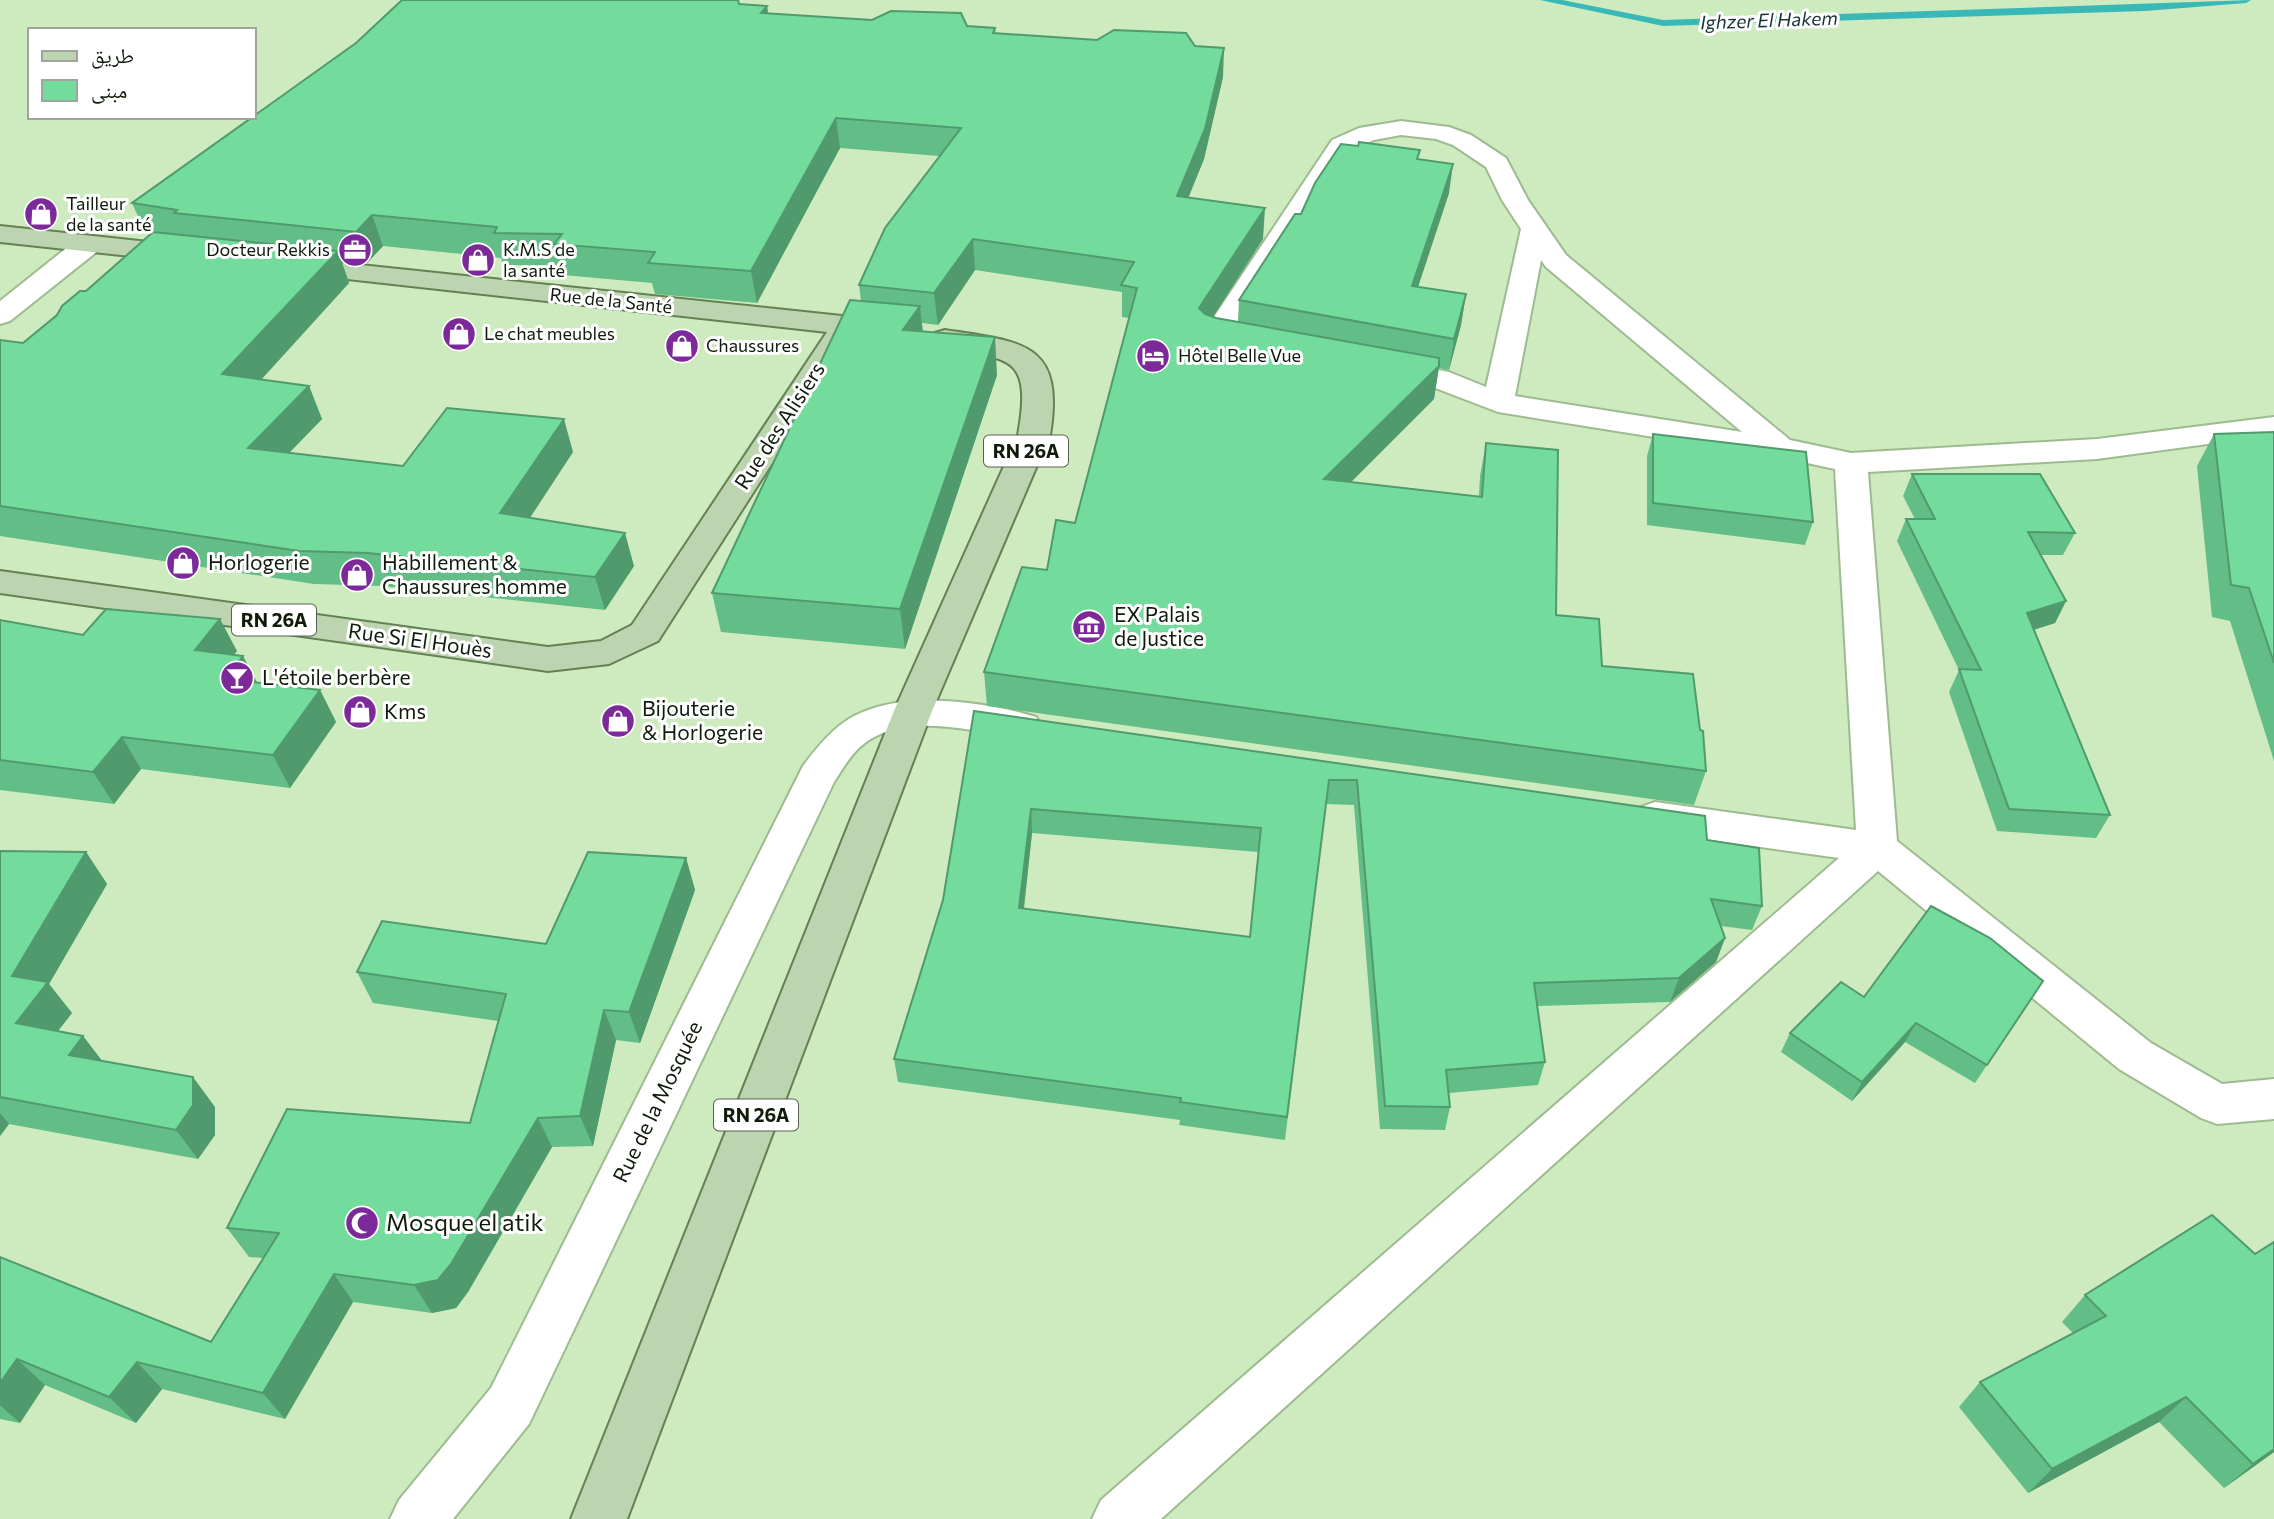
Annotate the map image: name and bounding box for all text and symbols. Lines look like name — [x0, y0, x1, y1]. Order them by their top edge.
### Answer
water label: Ighzer El Hakem — [1700, 6, 1838, 33]
legend — [28, 28, 256, 119]
text: طريق — [91, 42, 134, 69]
text: مبنى — [91, 77, 127, 104]
place label: Tailleur de la santé — [66, 192, 151, 235]
shop icon: Tailleur de la santé — [22, 195, 60, 233]
office icon: Docteur Rekkis — [336, 231, 374, 269]
place label: Docteur Rekkis — [206, 238, 330, 260]
place label: K.M.S de la santé — [503, 238, 575, 281]
shop icon: K.M.S de la santé — [459, 241, 497, 279]
street label: Rue de la Santé — [549, 283, 673, 317]
shop icon: Le chat meubles — [440, 315, 478, 353]
place label: Le chat meubles — [484, 322, 615, 344]
shop icon: Chaussures — [663, 327, 701, 365]
place label: Chaussures — [706, 334, 799, 356]
hotel icon: Hôtel Belle Vue — [1134, 337, 1172, 375]
place label: Hôtel Belle Vue — [1178, 344, 1301, 366]
street label: Rue des Alisiers — [728, 357, 829, 493]
road number: RN 26A — [984, 436, 1068, 466]
shop icon: Horlogerie — [164, 544, 202, 582]
place label: Horlogerie — [208, 549, 310, 574]
place label: Habillement & Chaussures homme — [382, 549, 567, 598]
shop icon: Habillement & Chaussures homme — [338, 556, 376, 594]
place label: EX Palais de Justice — [1114, 601, 1204, 650]
road number: RN 26A — [232, 604, 316, 636]
museum icon: EX Palais de Justice — [1070, 608, 1108, 646]
street label: Rue Si El Houès — [347, 617, 494, 662]
bar icon: L'étoile berbère — [218, 659, 256, 697]
place label: L'étoile berbère — [262, 664, 411, 689]
shop icon: Kms — [341, 693, 379, 731]
place label: Bijouterie & Horlogerie — [642, 695, 763, 744]
place label: Kms — [384, 698, 426, 723]
shop icon: Bijouterie & Horlogerie — [599, 702, 637, 740]
street label: Rue de la Mosquée — [607, 1017, 707, 1186]
road number: RN 26A — [714, 1100, 798, 1130]
mosque icon: Mosque el atik — [343, 1204, 381, 1242]
place label: Mosque el atik — [386, 1207, 544, 1236]

